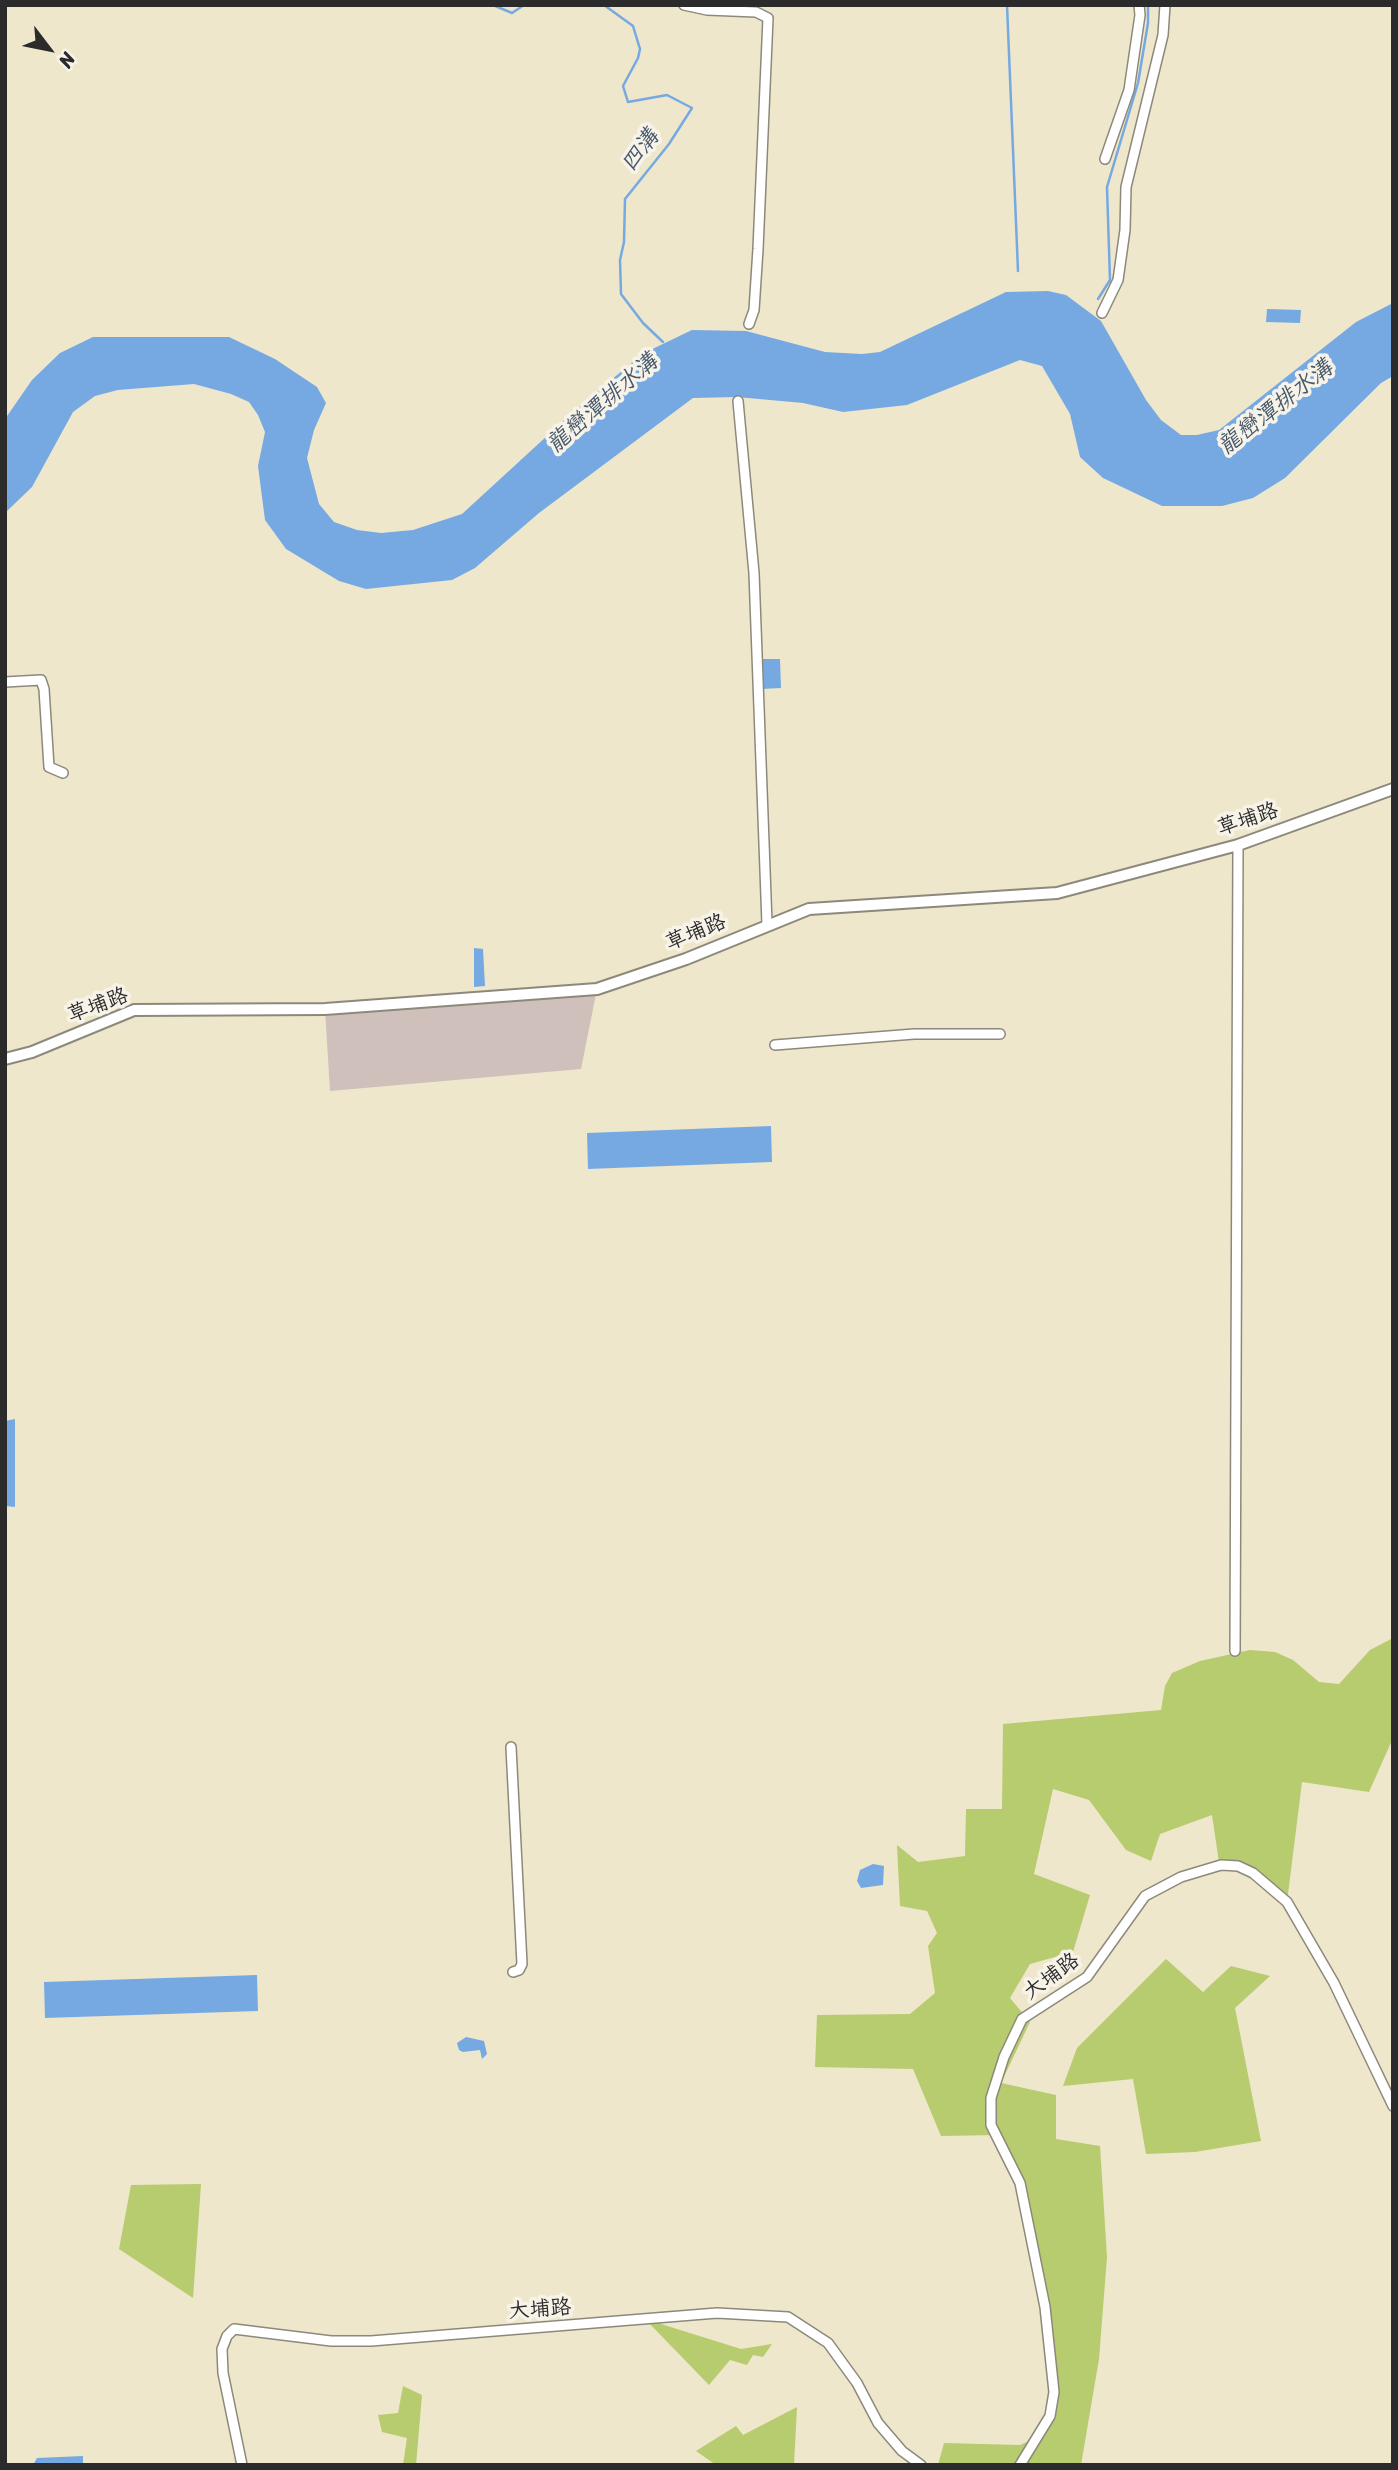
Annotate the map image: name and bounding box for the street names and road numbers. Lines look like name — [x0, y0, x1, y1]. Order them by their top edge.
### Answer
street label: 草埔路 — [1214, 798, 1282, 842]
street label: 草埔路 — [662, 910, 730, 956]
street label: 草埔路 — [64, 983, 132, 1029]
street label: 大埔路 — [1019, 1948, 1085, 2006]
street label: 大埔路 — [508, 2295, 572, 2325]

